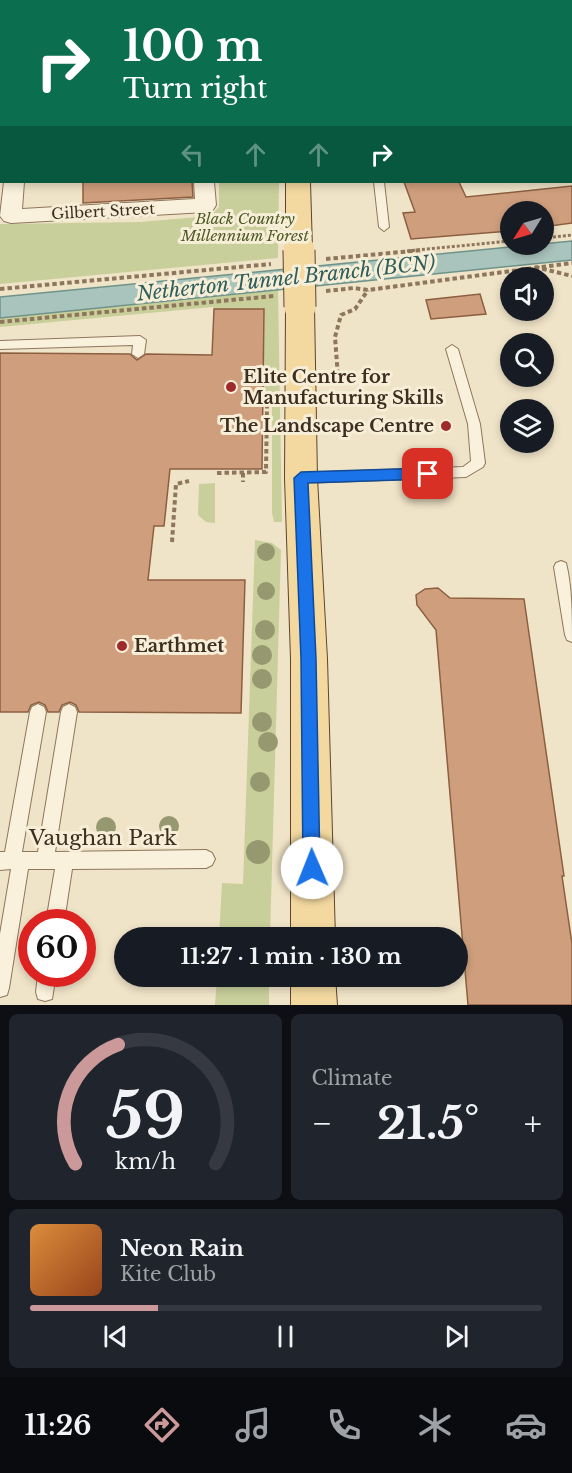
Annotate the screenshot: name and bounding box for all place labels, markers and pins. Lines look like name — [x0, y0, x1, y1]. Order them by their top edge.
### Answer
place label: Elite Centre for Manufacturing Skills — [243, 366, 444, 409]
marker: Elite Centre for Manufacturing Skills — [224, 380, 238, 394]
place label: The Landscape Centre — [220, 415, 434, 437]
marker: The Landscape Centre — [439, 419, 453, 433]
pin — [402, 448, 453, 499]
place label: Earthmet — [134, 635, 224, 657]
marker: Earthmet — [115, 639, 129, 653]

